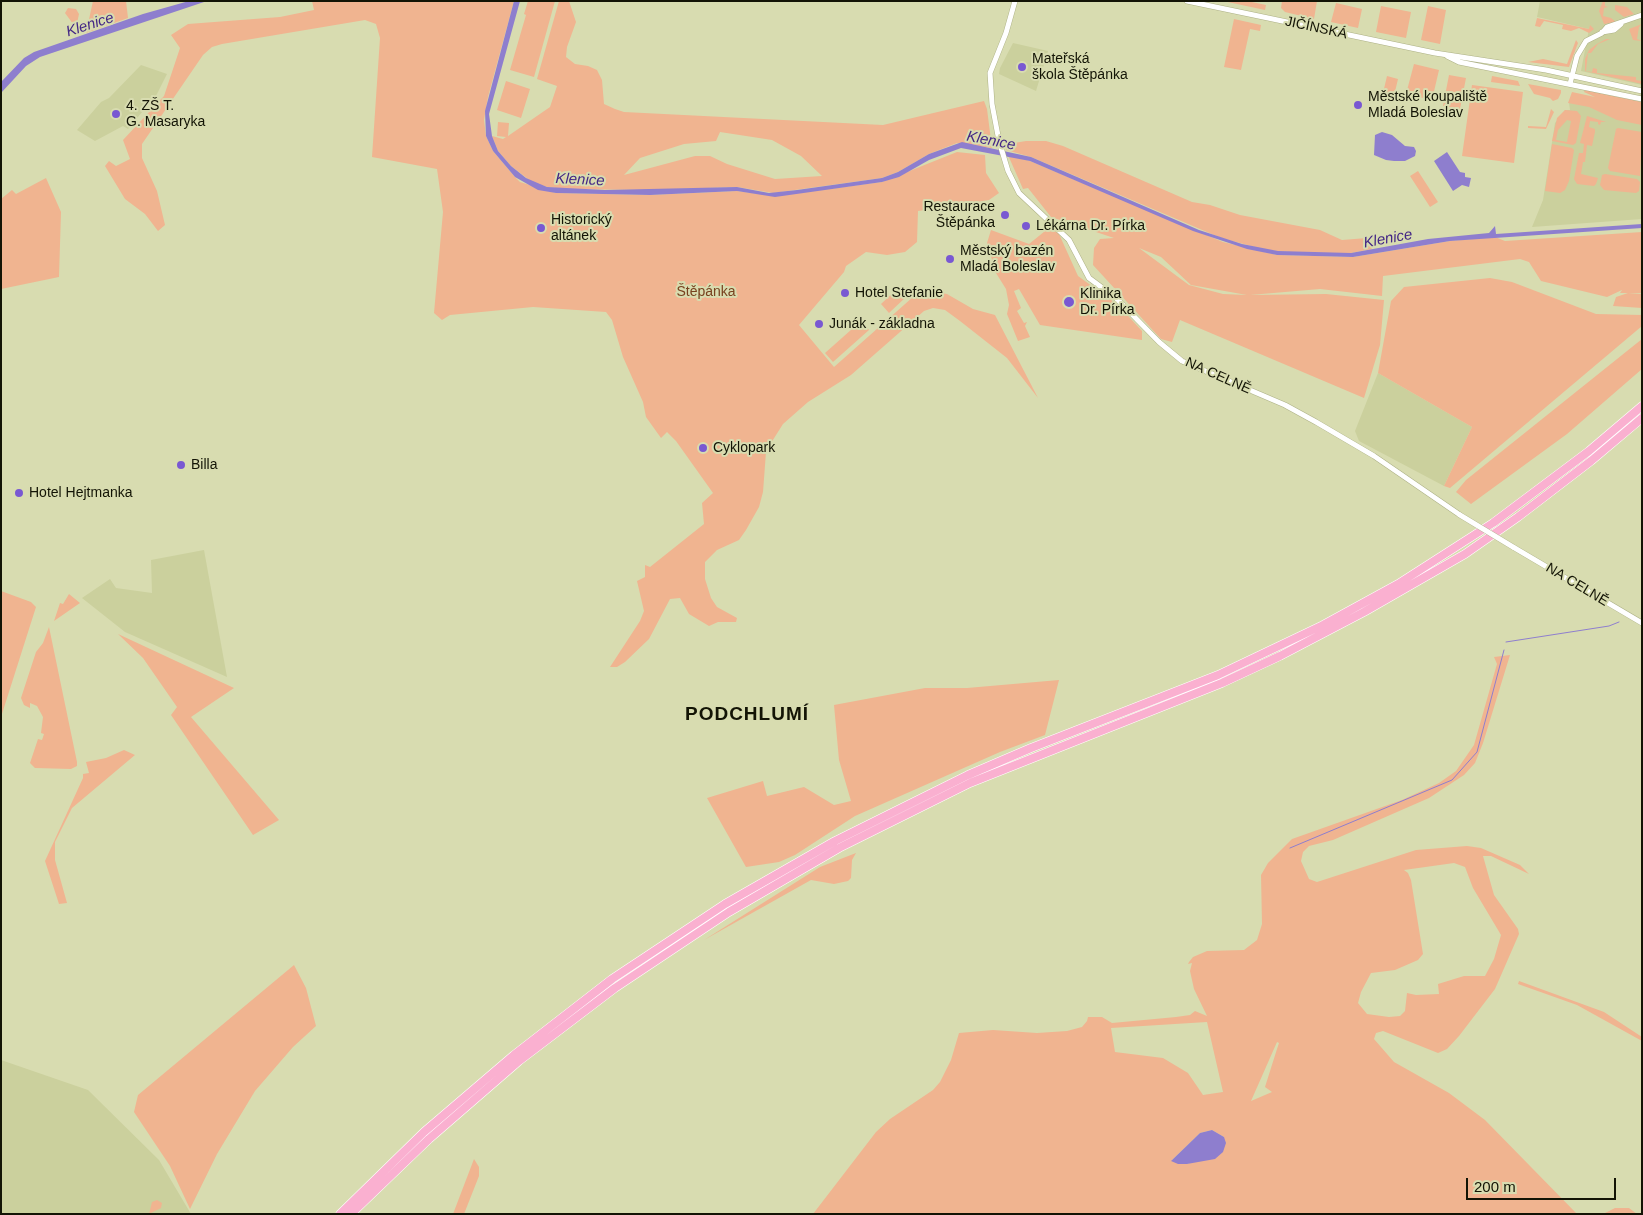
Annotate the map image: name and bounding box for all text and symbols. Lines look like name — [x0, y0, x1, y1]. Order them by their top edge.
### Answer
water label: Klenice — [64, 9, 116, 41]
street label: JIČÍNSKÁ — [1283, 13, 1349, 43]
place label: Mateřská škola Štěpánka — [1032, 51, 1128, 84]
marker: Mateřská škola Štěpánka — [1016, 61, 1028, 73]
place label: Městské koupaliště Mladá Boleslav — [1368, 89, 1487, 121]
place label: 4. ZŠ T. G. Masaryka — [126, 98, 205, 130]
marker: Městské koupaliště Mladá Boleslav — [1352, 99, 1364, 111]
marker: 4. ZŠ T. G. Masaryka — [110, 108, 122, 120]
water label: Klenice — [965, 127, 1017, 155]
water label: Klenice — [555, 170, 605, 190]
place label: Restaurace Štěpánka — [923, 199, 995, 232]
marker: Restaurace Štěpánka — [999, 209, 1011, 221]
place label: Historický altánek — [551, 212, 612, 244]
place label: Lékárna Dr. Pírka — [1036, 218, 1145, 234]
marker: Lékárna Dr. Pírka — [1020, 220, 1032, 232]
marker: Historický altánek — [535, 222, 547, 234]
water label: Klenice — [1362, 226, 1414, 252]
place label: Městský bazén Mladá Boleslav — [960, 243, 1055, 276]
marker: Městský bazén Mladá Boleslav — [944, 253, 956, 265]
park label: Štěpánka — [676, 284, 736, 300]
place label: Hotel Stefanie — [855, 285, 943, 301]
place label: Klinika Dr. Pírka — [1080, 286, 1134, 318]
marker: Hotel Stefanie — [839, 287, 851, 299]
marker: Klinika Dr. Pírka — [1062, 295, 1076, 309]
place label: Junák - základna — [829, 316, 935, 332]
marker: Junák - základna — [813, 318, 825, 330]
street label: NA CELNĚ — [1183, 354, 1253, 398]
place label: Cyklopark — [713, 440, 775, 456]
marker: Cyklopark — [697, 442, 709, 454]
place label: Billa — [191, 457, 217, 473]
marker: Billa — [175, 459, 187, 471]
place label: Hotel Hejtmanka — [29, 485, 132, 501]
marker: Hotel Hejtmanka — [13, 487, 25, 499]
street label: NA CELNĚ — [1543, 560, 1611, 610]
district label: PODCHLUMÍ — [684, 704, 810, 726]
scale bar — [1468, 1168, 1618, 1200]
text: 200 m — [1474, 1178, 1516, 1195]

